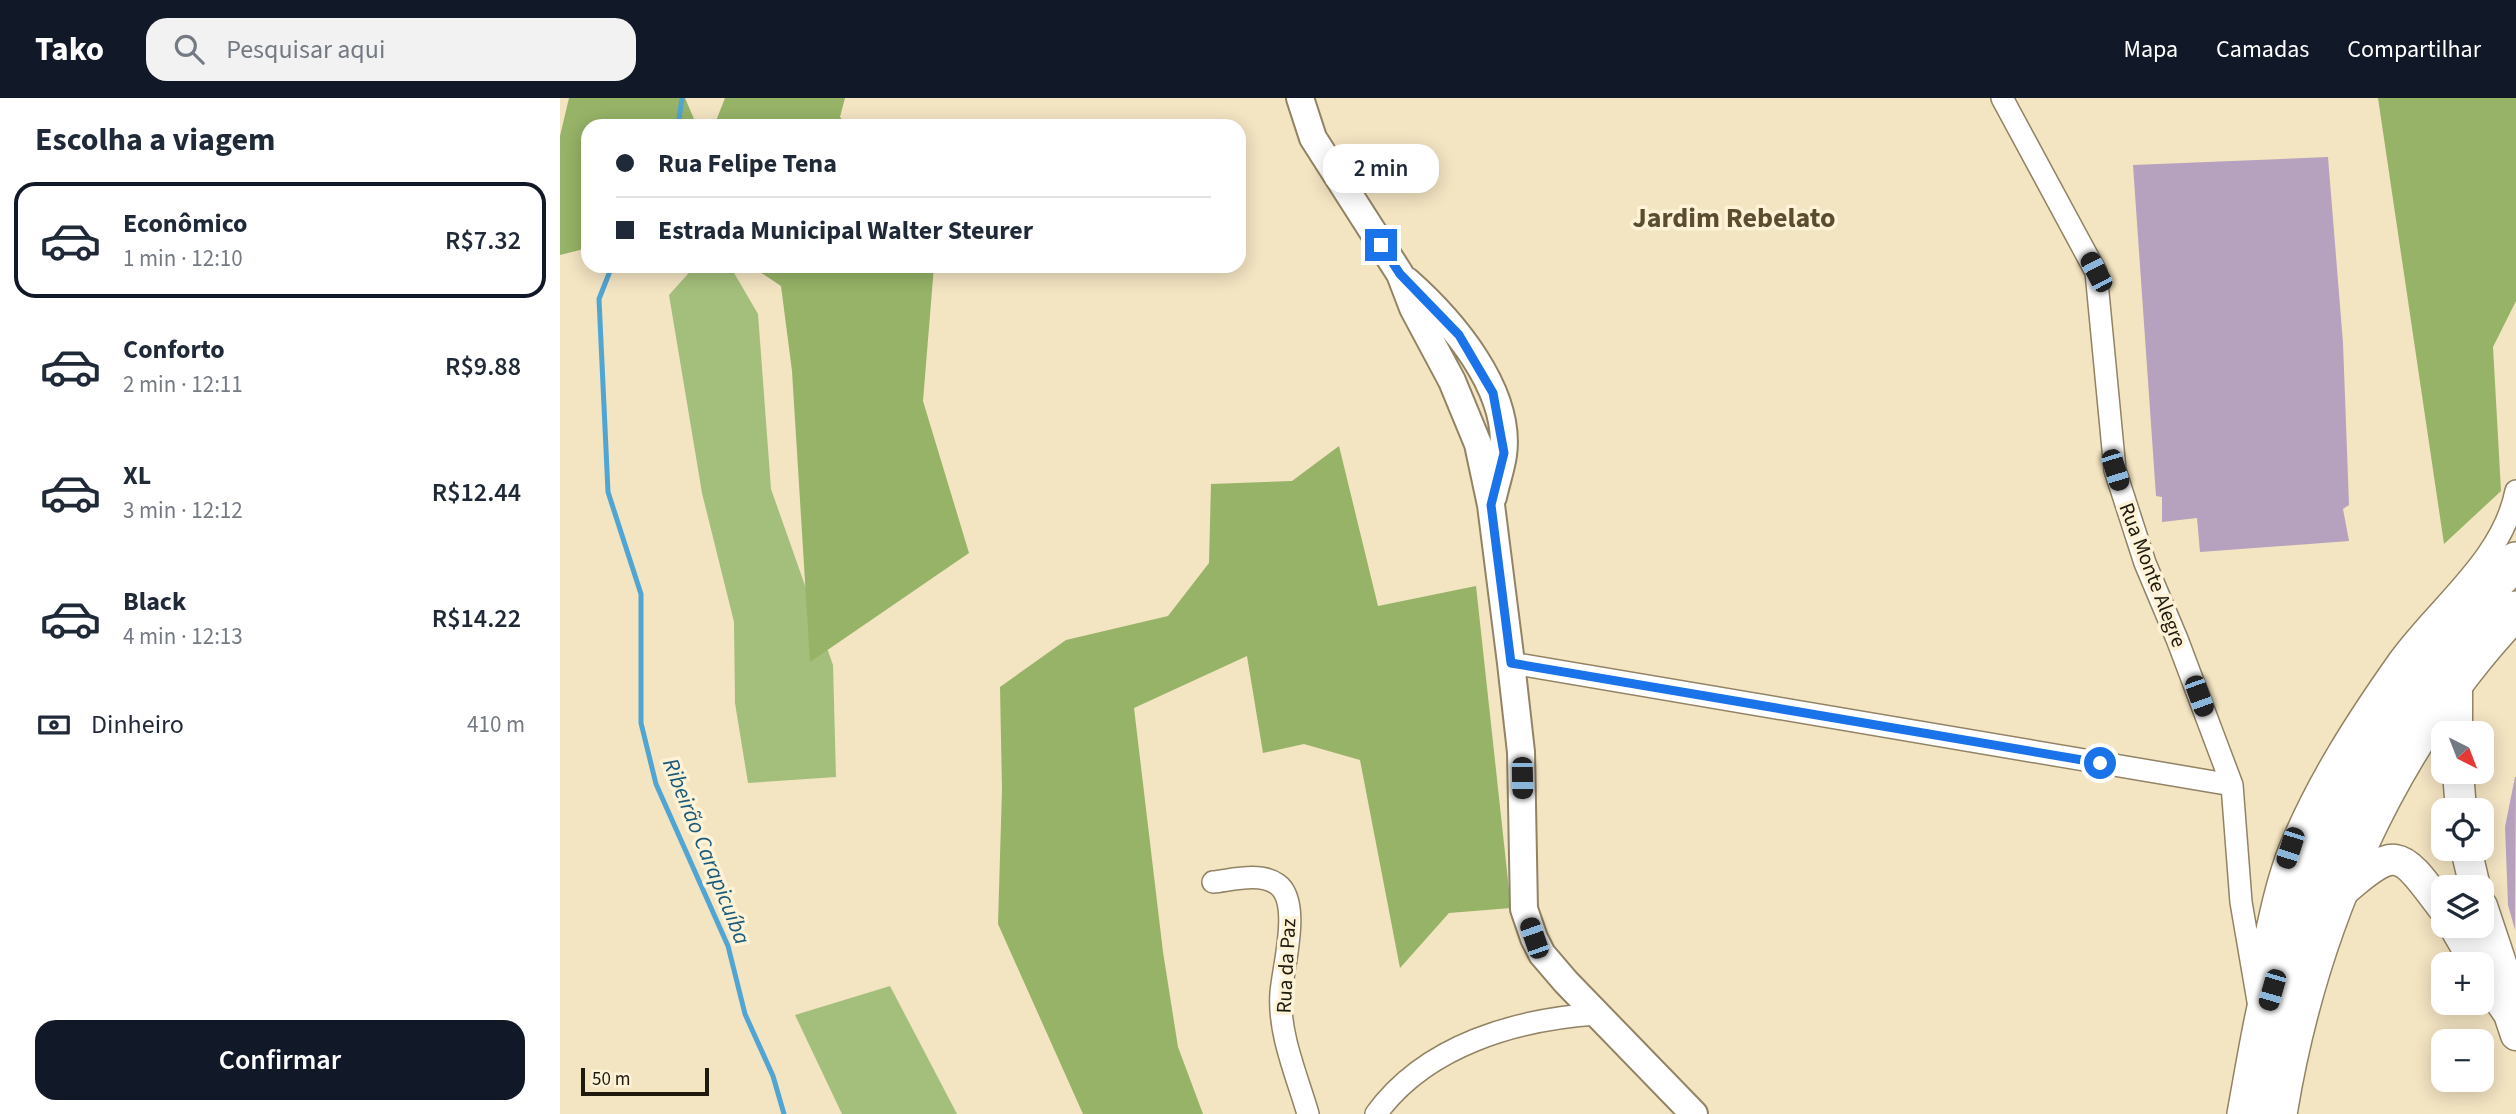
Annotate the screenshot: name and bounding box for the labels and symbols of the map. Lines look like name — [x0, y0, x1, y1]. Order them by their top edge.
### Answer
callout: 2 min — [1323, 144, 1439, 192]
district label: Jardim Rebelato — [1632, 198, 1836, 238]
route end — [1365, 229, 1397, 261]
car — [2077, 249, 2116, 295]
car — [2099, 447, 2132, 493]
street label: Rua Monte Alegre — [2112, 498, 2194, 652]
car — [2182, 673, 2217, 719]
north arrow — [2431, 721, 2494, 784]
route start — [2084, 747, 2116, 779]
water label: Ribeirão Carapicuíba — [654, 753, 759, 949]
car — [1512, 757, 1533, 799]
car — [2274, 825, 2307, 871]
car — [1518, 915, 1551, 961]
street label: Rua da Paz — [1269, 918, 1303, 1014]
car — [2257, 967, 2288, 1013]
scale bar — [581, 1065, 709, 1097]

